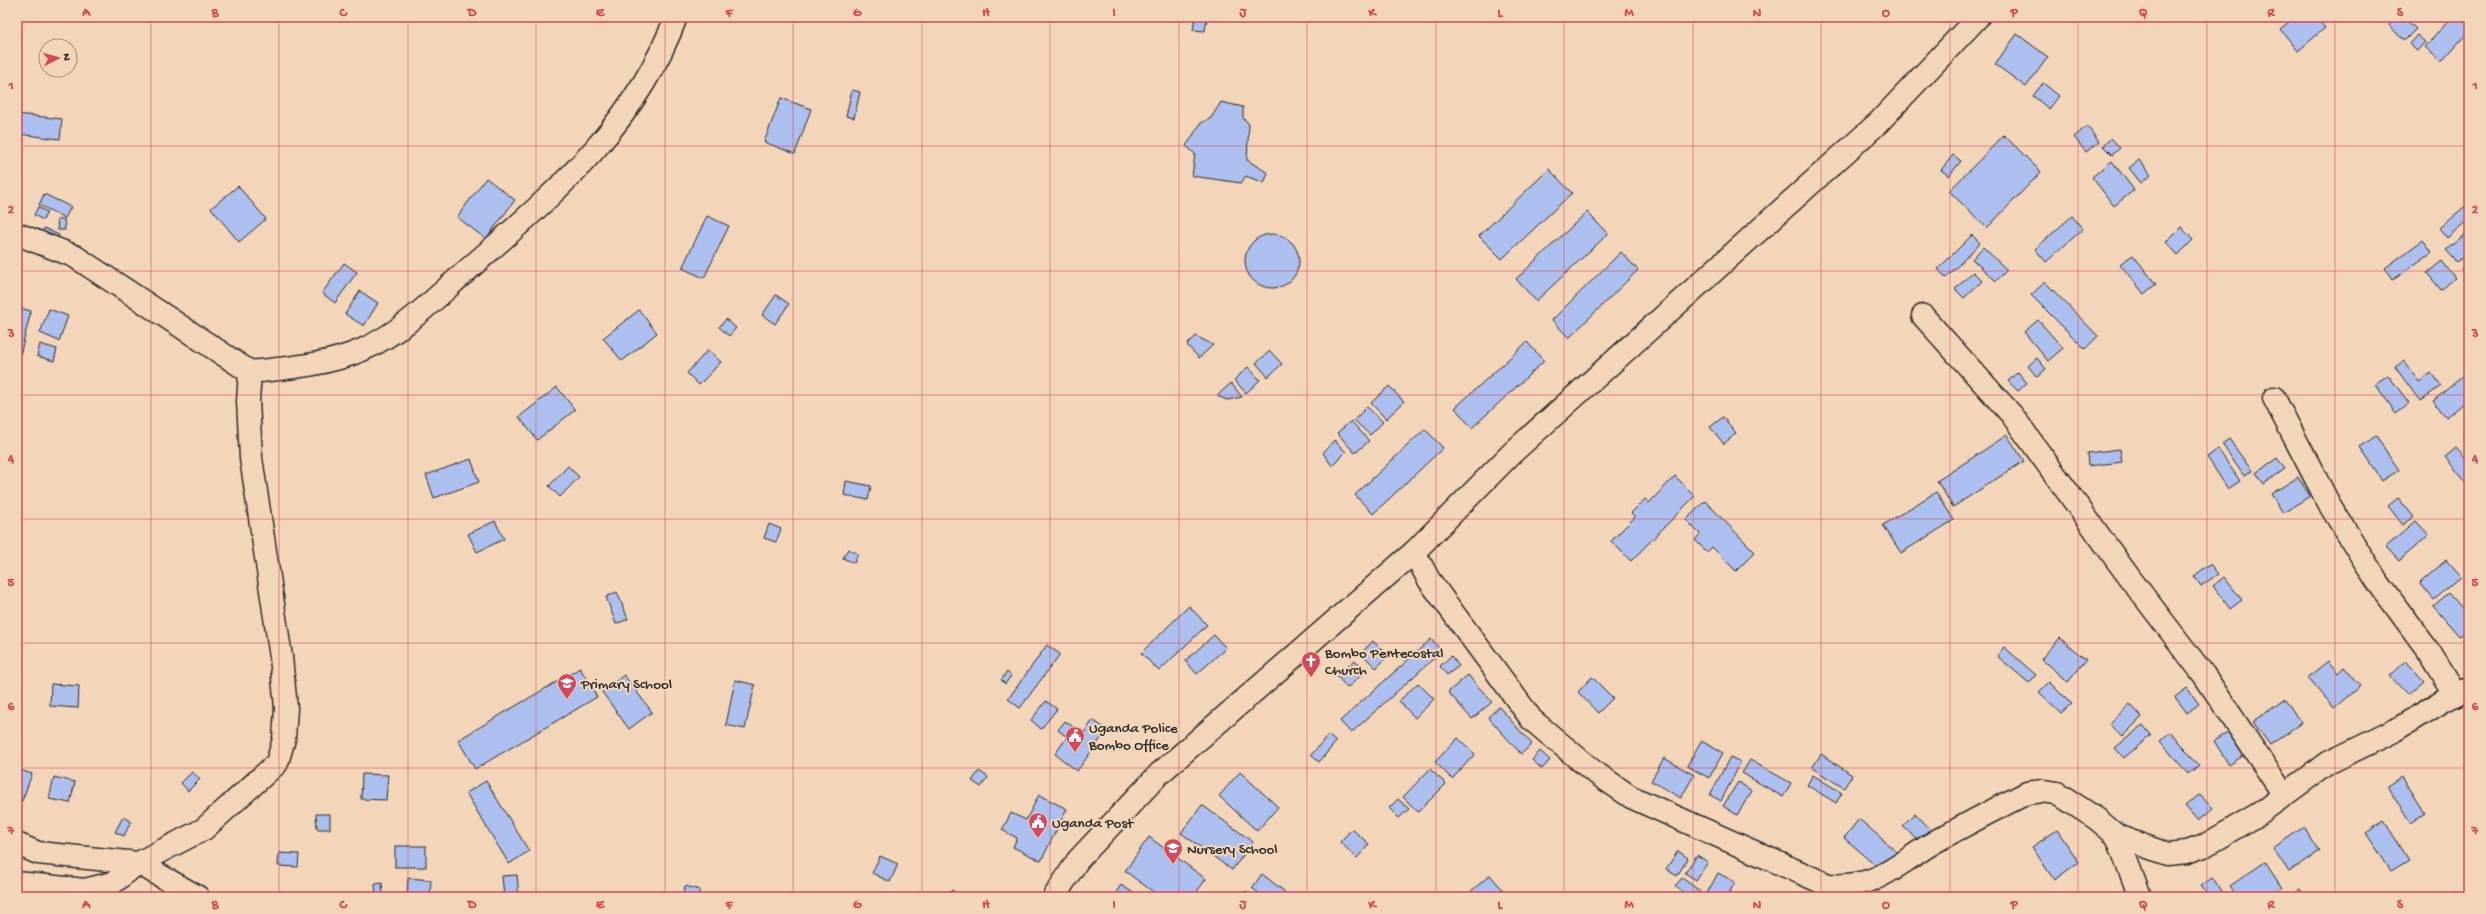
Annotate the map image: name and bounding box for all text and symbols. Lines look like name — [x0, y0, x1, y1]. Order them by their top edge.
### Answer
text: A — [81, 6, 91, 21]
text: B — [211, 6, 220, 21]
text: C — [338, 6, 348, 21]
text: D — [467, 6, 477, 21]
text: E — [596, 6, 605, 21]
text: F — [725, 6, 734, 21]
text: G — [853, 6, 862, 21]
text: H — [982, 6, 990, 21]
text: I — [1112, 6, 1116, 21]
text: J — [1239, 6, 1248, 21]
text: K — [1367, 6, 1377, 21]
text: L — [1498, 6, 1504, 21]
text: M — [1624, 6, 1634, 21]
text: N — [1753, 6, 1762, 21]
text: O — [1882, 6, 1890, 21]
text: P — [2009, 6, 2018, 21]
text: Q — [2139, 6, 2148, 21]
text: R — [2267, 6, 2276, 21]
text: S — [2397, 6, 2404, 21]
north arrow — [38, 38, 78, 78]
text: N — [60, 53, 72, 61]
text: 1 — [7, 79, 14, 94]
text: 1 — [2471, 79, 2478, 94]
text: 2 — [8, 203, 15, 218]
text: 2 — [2472, 203, 2479, 218]
text: 3 — [7, 327, 15, 342]
text: 3 — [2471, 327, 2479, 342]
text: 4 — [7, 452, 15, 467]
text: 4 — [2471, 452, 2479, 467]
text: 5 — [8, 576, 15, 591]
text: 5 — [2472, 576, 2479, 591]
place label: Bombo Pentecostal Church — [1324, 645, 1444, 680]
church icon: Bombo Pentecostal Church — [1300, 650, 1322, 678]
school or university icon: Primary School — [556, 672, 578, 700]
place label: Primary School — [580, 676, 672, 694]
text: 6 — [8, 700, 15, 715]
text: 6 — [2472, 700, 2479, 715]
place label: Uganda Police Bombo Office — [1088, 720, 1178, 755]
public building icon: Uganda Police Bombo Office — [1064, 725, 1086, 753]
public building icon: Uganda Post — [1027, 811, 1049, 839]
place label: Uganda Post — [1052, 815, 1135, 833]
text: 7 — [7, 824, 16, 839]
text: 7 — [2471, 824, 2480, 839]
school or university icon: Nursery School — [1162, 837, 1184, 865]
place label: Nursery School — [1187, 841, 1278, 859]
text: A — [81, 898, 91, 913]
text: B — [211, 898, 220, 913]
text: C — [338, 898, 348, 913]
text: D — [467, 898, 477, 913]
text: E — [596, 898, 605, 913]
text: F — [725, 898, 734, 913]
text: G — [853, 898, 862, 913]
text: H — [982, 898, 990, 913]
text: I — [1112, 898, 1116, 913]
text: J — [1239, 898, 1248, 913]
text: K — [1367, 898, 1377, 913]
text: L — [1498, 898, 1504, 913]
text: M — [1624, 898, 1634, 913]
text: N — [1753, 898, 1762, 913]
text: O — [1882, 898, 1890, 913]
text: P — [2009, 898, 2018, 913]
text: Q — [2139, 898, 2148, 913]
text: R — [2267, 898, 2276, 913]
text: S — [2397, 898, 2404, 913]

